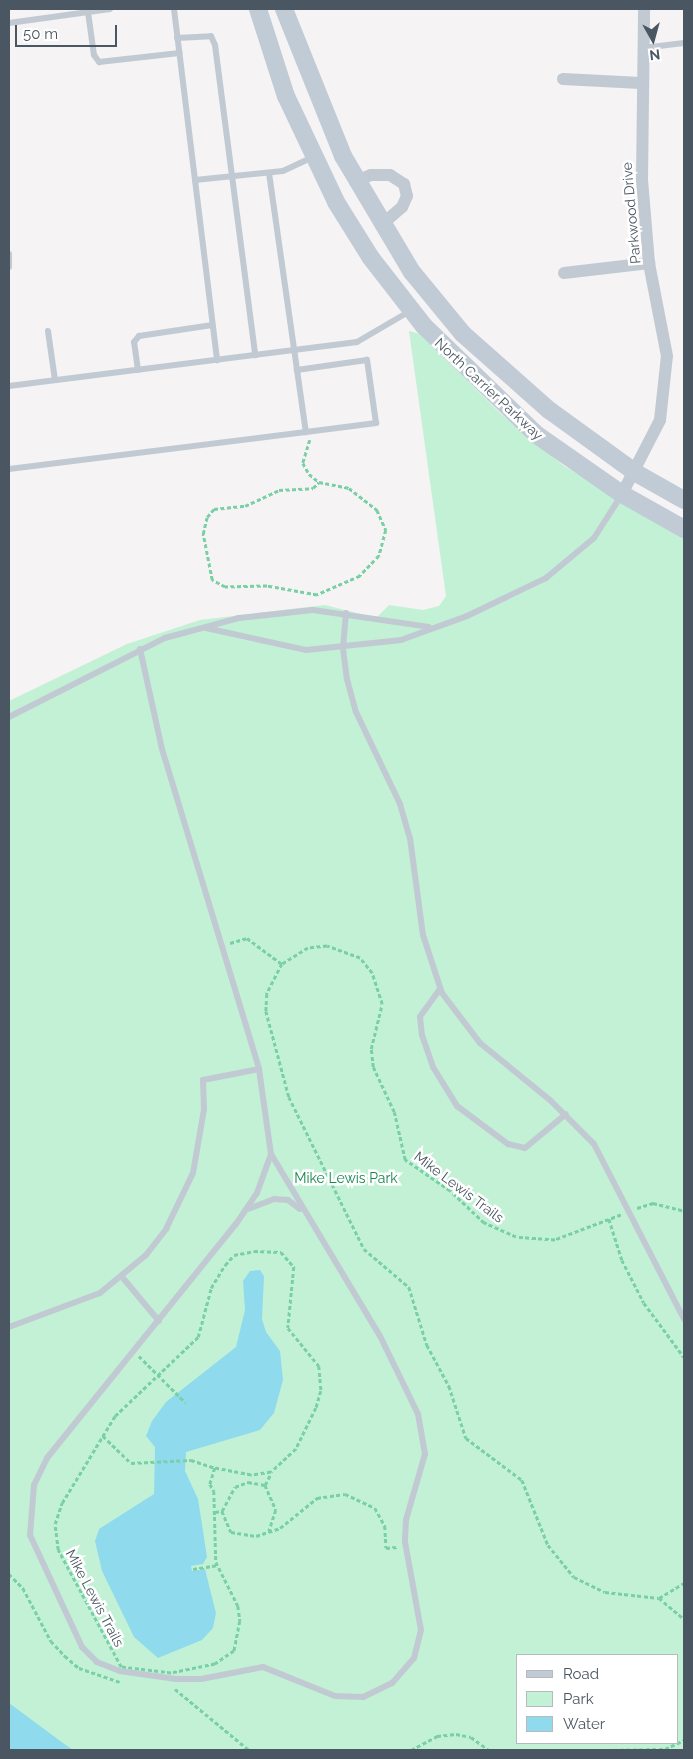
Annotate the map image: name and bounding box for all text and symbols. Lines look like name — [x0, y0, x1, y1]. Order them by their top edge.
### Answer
scale bar — [18, 15, 120, 47]
north arrow — [628, 15, 678, 65]
text: 50 m — [23, 25, 58, 43]
text: N — [649, 46, 661, 63]
street label: Parkwood Drive — [618, 161, 644, 265]
street label: North Carrier Parkway — [431, 334, 547, 444]
street label: Mike Lewis Trails — [411, 1148, 507, 1226]
park label: Mike Lewis Park — [294, 1170, 398, 1186]
street label: Mike Lewis Trails — [62, 1546, 128, 1650]
legend — [516, 1654, 678, 1744]
text: Road — [563, 1665, 599, 1683]
text: Park — [563, 1690, 594, 1708]
text: Water — [563, 1715, 605, 1733]

